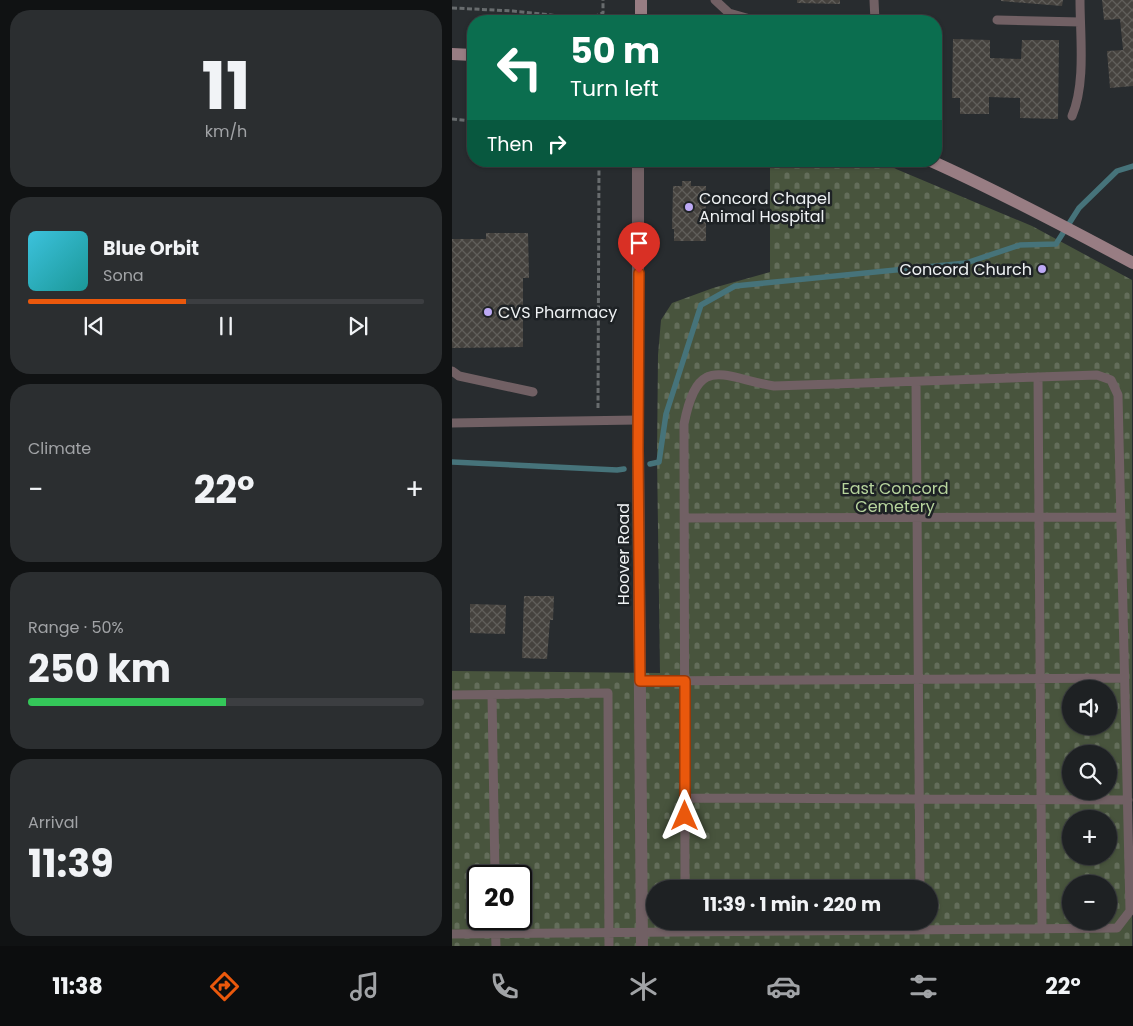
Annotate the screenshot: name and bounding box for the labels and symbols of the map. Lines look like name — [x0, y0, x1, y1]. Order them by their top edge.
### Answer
place label: Concord Chapel Animal Hospital — [699, 187, 831, 228]
marker: Concord Chapel Animal Hospital — [683, 201, 695, 213]
pin — [618, 222, 660, 273]
place label: Concord Church — [899, 258, 1032, 281]
marker: Concord Church — [1036, 263, 1048, 275]
place label: CVS Pharmacy — [498, 301, 617, 324]
marker: CVS Pharmacy — [482, 306, 494, 318]
park label: East Concord Cemetery — [841, 477, 949, 518]
street label: Hoover Road — [612, 503, 635, 605]
position arrow — [658, 789, 710, 841]
speed limit sign: 20 — [467, 865, 532, 930]

